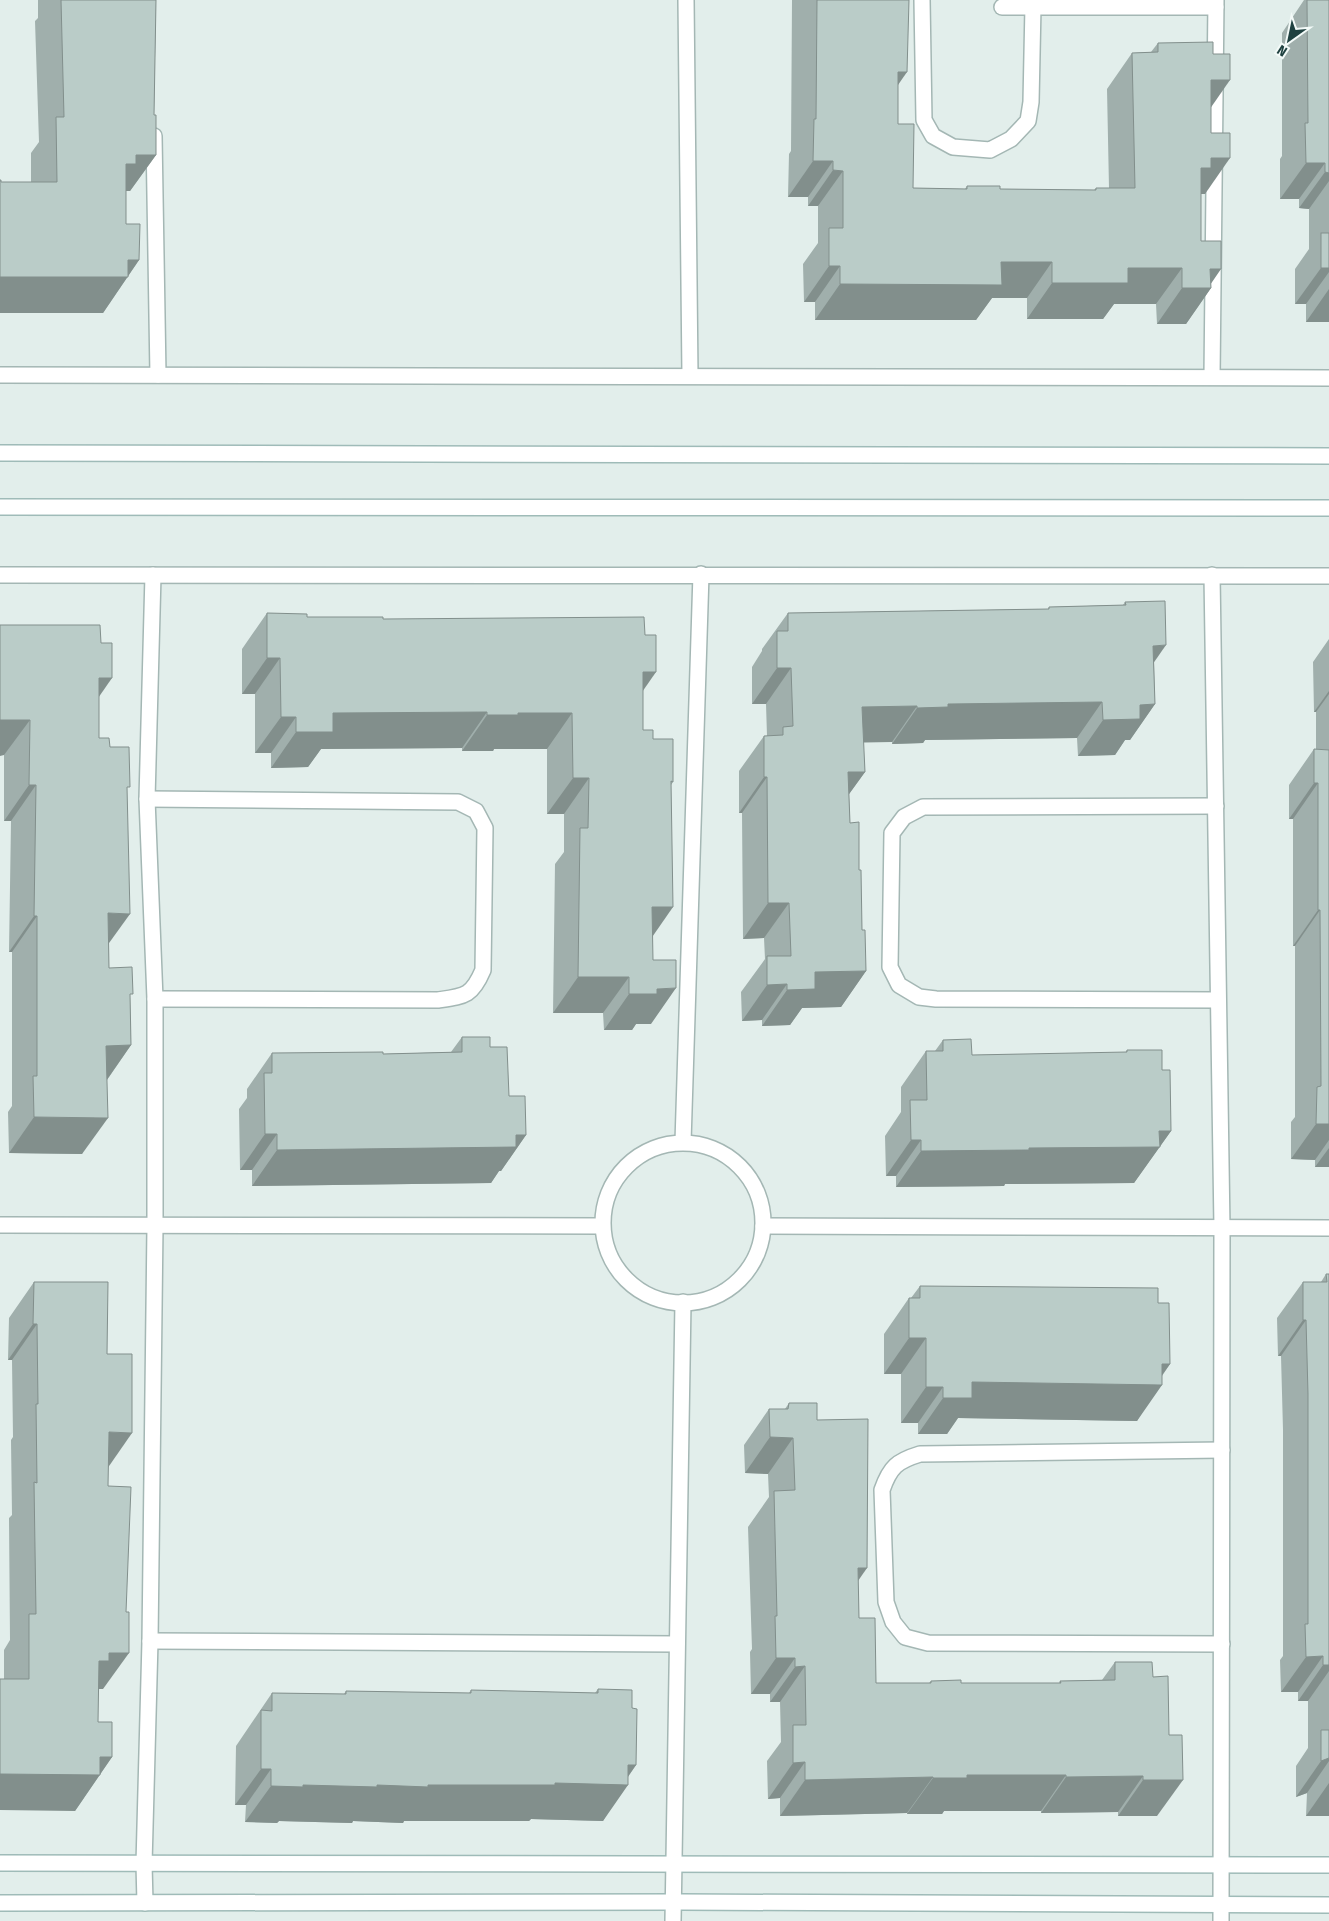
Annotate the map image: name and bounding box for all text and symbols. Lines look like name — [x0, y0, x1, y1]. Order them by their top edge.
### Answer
north arrow — [1264, 15, 1314, 65]
text: N — [1274, 41, 1290, 60]

